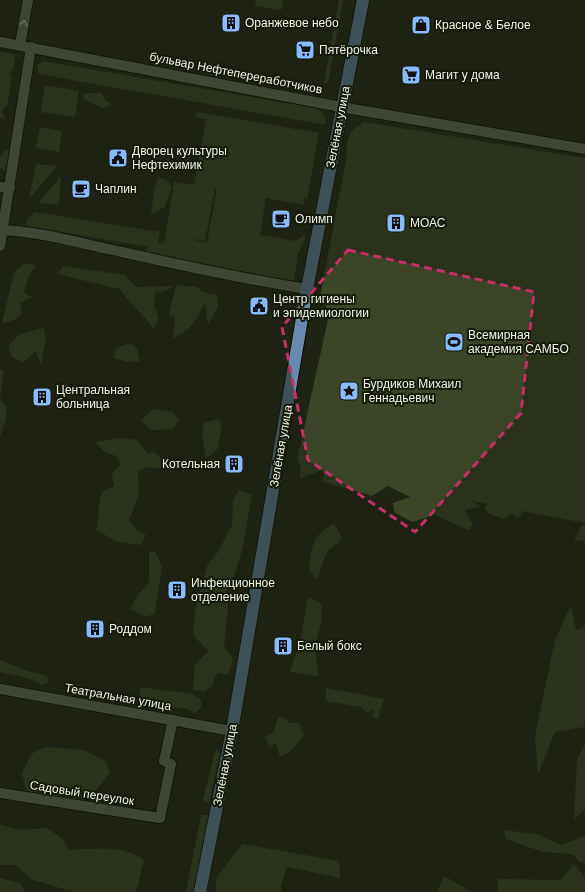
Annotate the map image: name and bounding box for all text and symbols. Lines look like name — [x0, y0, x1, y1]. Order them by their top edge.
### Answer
building icon: Оранжевое небо — [220, 12, 242, 34]
shop icon: Красное & Белое — [410, 14, 432, 36]
place label: Оранжевое небо — [245, 16, 339, 30]
place label: Красное & Белое — [435, 18, 531, 32]
one-way arrow — [20, 19, 28, 26]
supermarket icon: Пятёрочка — [294, 39, 316, 61]
place label: Пятёрочка — [319, 43, 378, 57]
street label: бульвар Нефтепереработчиков — [149, 49, 323, 97]
supermarket icon: Магит у дома — [400, 64, 422, 86]
place label: Магит у дома — [425, 68, 500, 82]
street label: Зелёная улица — [323, 84, 353, 169]
place label: Дворец культуры Нефтехимик — [132, 144, 227, 172]
public building icon: Дворец культуры Нефтехимик — [107, 147, 129, 169]
cafe icon: Чаплин — [70, 178, 92, 200]
place label: Чаплин — [95, 182, 137, 196]
cafe icon: Олимп — [270, 208, 292, 230]
place label: Олимп — [295, 212, 333, 226]
building icon: МОАС — [385, 212, 407, 234]
place label: МОАС — [410, 216, 446, 230]
place label: Центр гигиены и эпидемиологии — [273, 292, 369, 320]
public building icon: Центр гигиены и эпидемиологии — [248, 295, 270, 317]
place label: Всемирная академия САМБО — [468, 328, 569, 356]
sports icon: Всемирная академия САМБО — [443, 331, 465, 353]
place label: Бурдиков Михаил Геннадьевич — [363, 377, 461, 405]
place icon: Бурдиков Михаил Геннадьевич — [338, 380, 360, 402]
place label: Центральная больница — [56, 383, 130, 411]
building icon: Центральная больница — [31, 386, 53, 408]
street label: Зелёная улица — [267, 403, 295, 488]
building icon: Котельная — [223, 453, 245, 475]
place label: Котельная — [162, 457, 220, 471]
place label: Инфекционное отделение — [191, 576, 275, 604]
building icon: Инфекционное отделение — [166, 579, 188, 601]
building icon: Роддом — [84, 618, 106, 640]
place label: Роддом — [109, 622, 152, 636]
building icon: Белый бокс — [272, 635, 294, 657]
place label: Белый бокс — [297, 639, 362, 653]
street label: Театральная улица — [64, 681, 173, 713]
street label: Зелёная улица — [210, 722, 240, 807]
street label: Садовый переулок — [29, 778, 136, 808]

